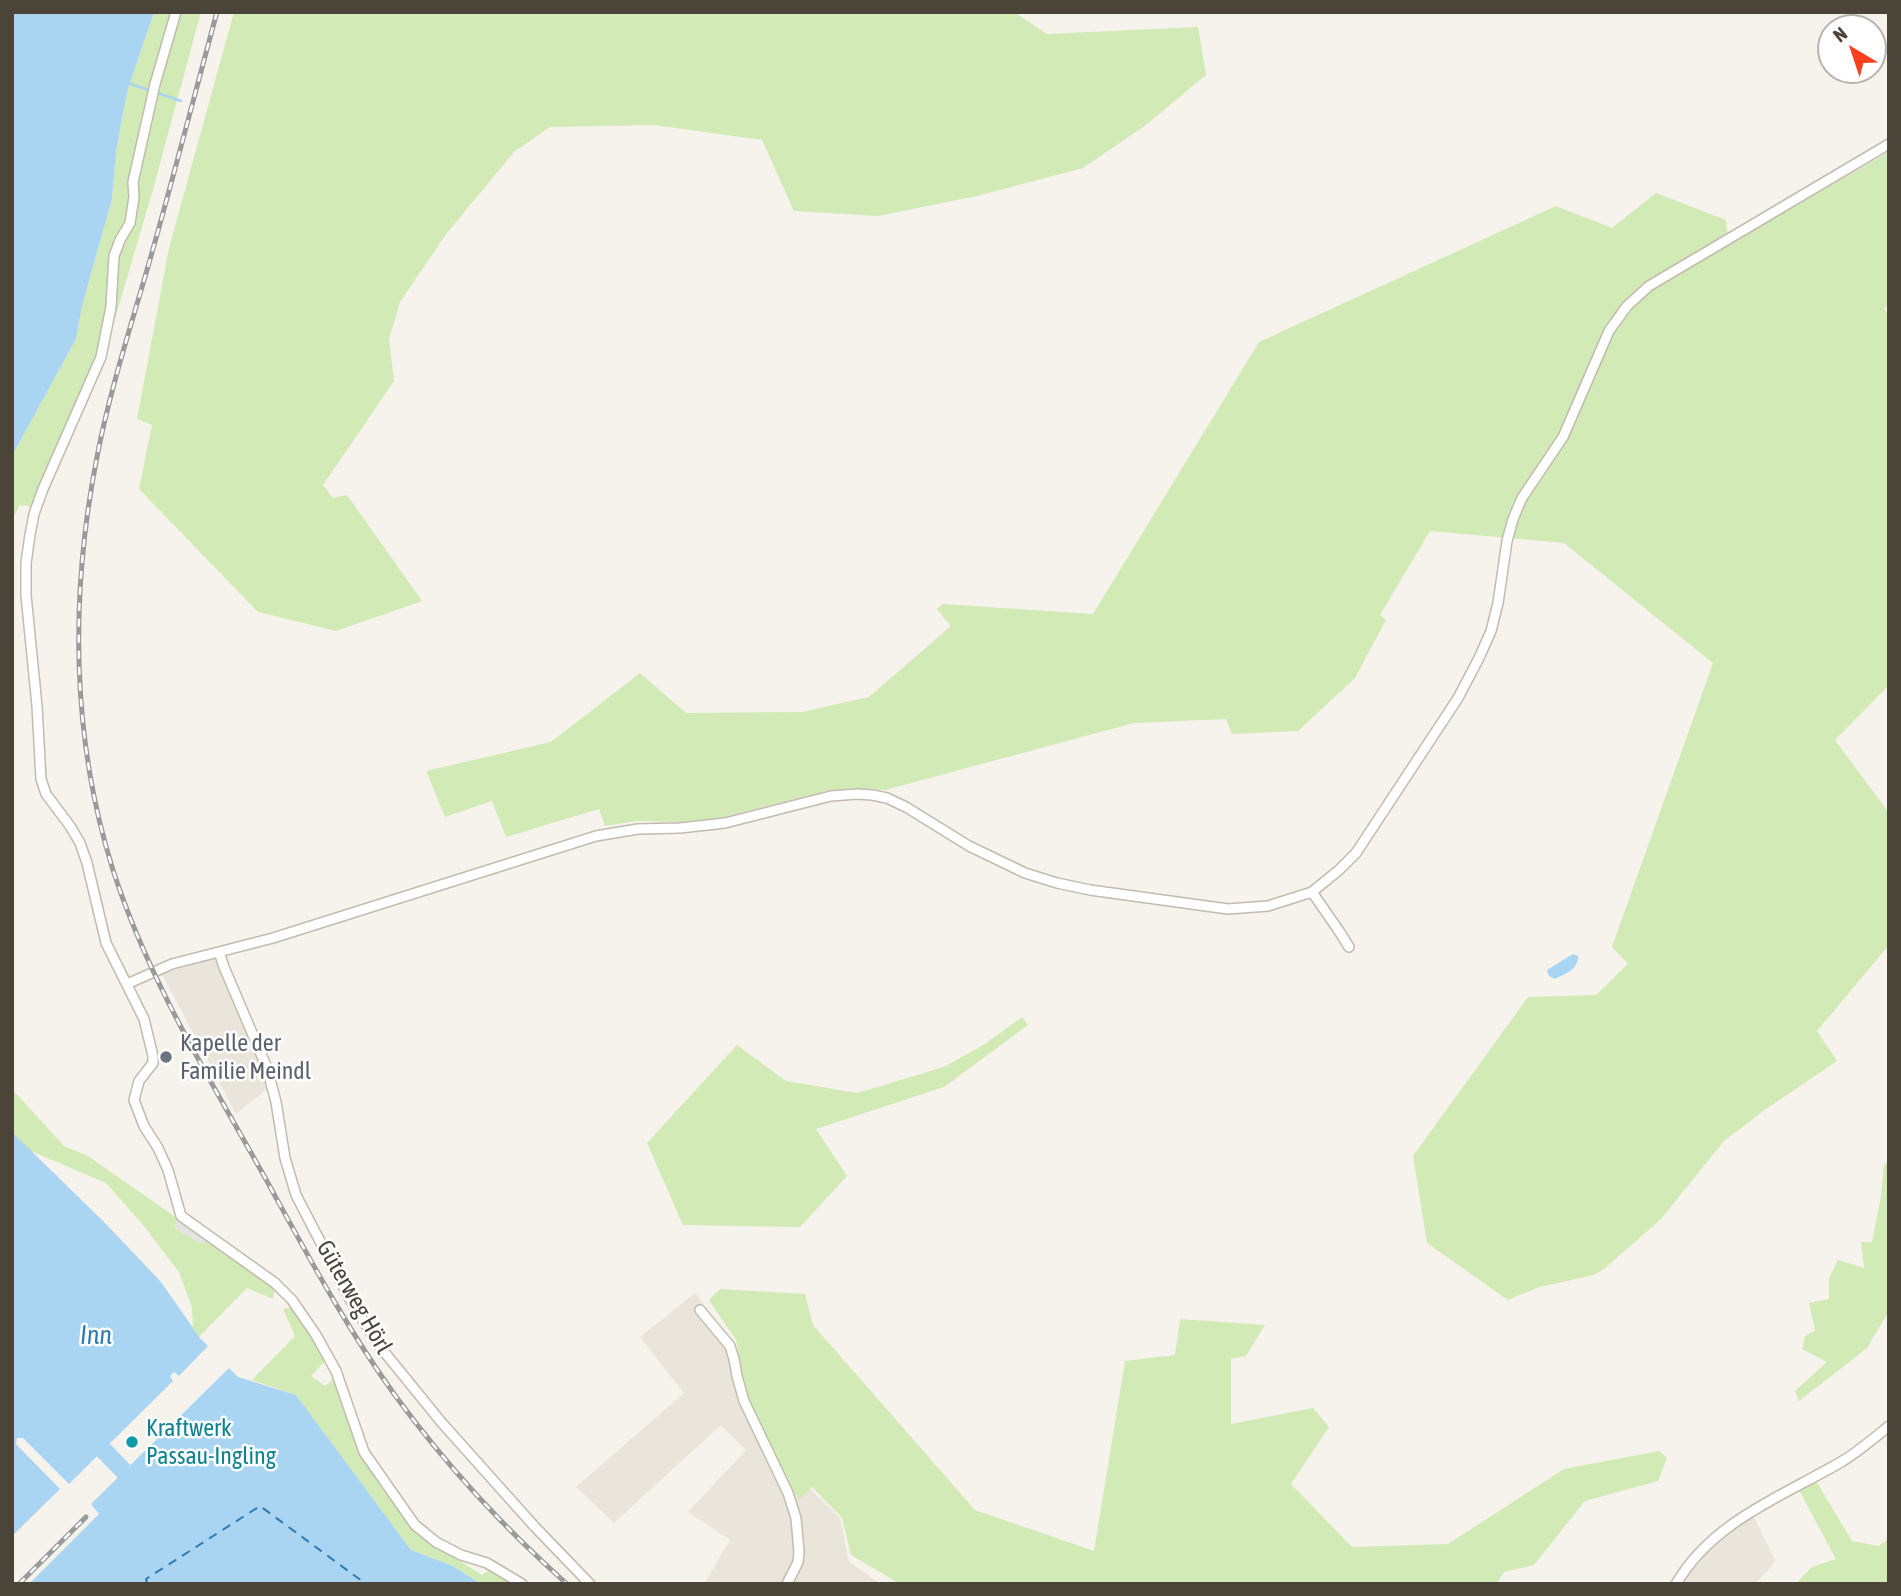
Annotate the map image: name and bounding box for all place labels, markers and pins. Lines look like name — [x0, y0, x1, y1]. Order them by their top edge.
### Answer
place label: Kapelle der Familie Meindl — [180, 1029, 311, 1085]
marker: Kapelle der Familie Meindl — [158, 1049, 174, 1065]
place label: Kraftwerk Passau-Ingling — [146, 1414, 276, 1470]
marker: Kraftwerk Passau-Ingling — [124, 1434, 140, 1450]

